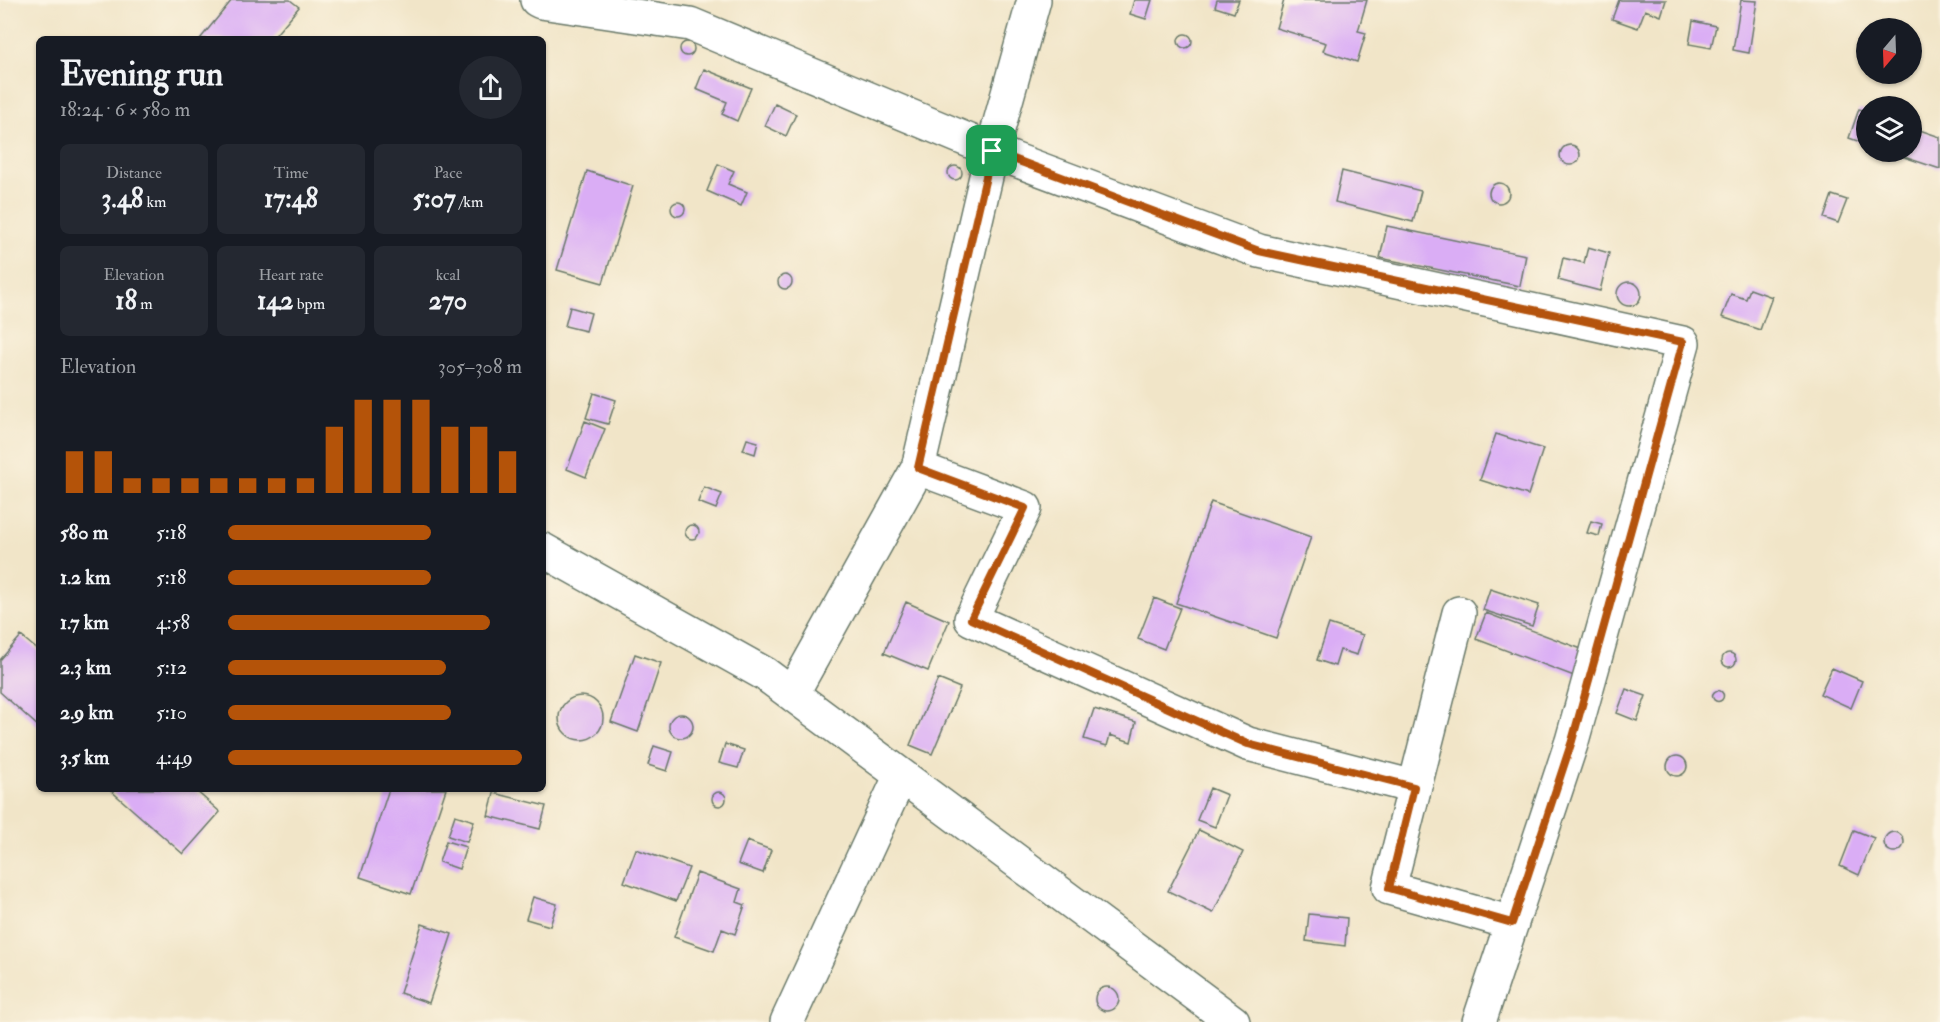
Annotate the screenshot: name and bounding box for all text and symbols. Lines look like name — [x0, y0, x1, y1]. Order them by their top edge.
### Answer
north arrow — [1856, 18, 1922, 84]
map controls — [1856, 18, 1922, 162]
text: Evening run — [60, 54, 223, 95]
button: share — [459, 56, 522, 119]
button: layers — [1856, 96, 1922, 162]
text: 18:24 · 6 × 580 m — [60, 97, 190, 122]
pin — [966, 125, 1017, 176]
icon: arrive — [975, 134, 1008, 167]
text: Distance — [106, 163, 162, 183]
text: Time — [274, 163, 308, 183]
text: Pace — [434, 163, 462, 183]
text: 3.48 — [101, 183, 143, 215]
text: 17:48 — [264, 183, 318, 215]
text: 5:07 — [413, 183, 456, 215]
text: km — [143, 192, 167, 212]
text: /km — [456, 192, 483, 212]
text: Elevation — [104, 265, 164, 285]
text: Heart rate — [258, 265, 324, 285]
text: kcal — [436, 265, 460, 285]
text: 18 — [115, 285, 137, 317]
text: 142 — [257, 285, 293, 317]
text: 270 — [429, 285, 467, 317]
text: m — [137, 294, 153, 314]
text: bpm — [293, 294, 325, 314]
text: Elevation — [60, 354, 136, 379]
text: 305–308 m — [438, 354, 522, 379]
text: 580 m — [60, 520, 108, 545]
text: 5:18 — [156, 520, 186, 545]
text: 1.2 km — [60, 565, 110, 590]
text: 5:18 — [156, 565, 186, 590]
text: 1.7 km — [60, 610, 109, 635]
text: 4:58 — [156, 610, 190, 635]
text: 2.3 km — [60, 655, 111, 680]
text: 5:12 — [156, 655, 187, 680]
text: 2.9 km — [60, 700, 114, 725]
text: 5:10 — [156, 700, 187, 725]
text: 3.5 km — [60, 745, 109, 770]
text: 4:49 — [156, 745, 193, 770]

